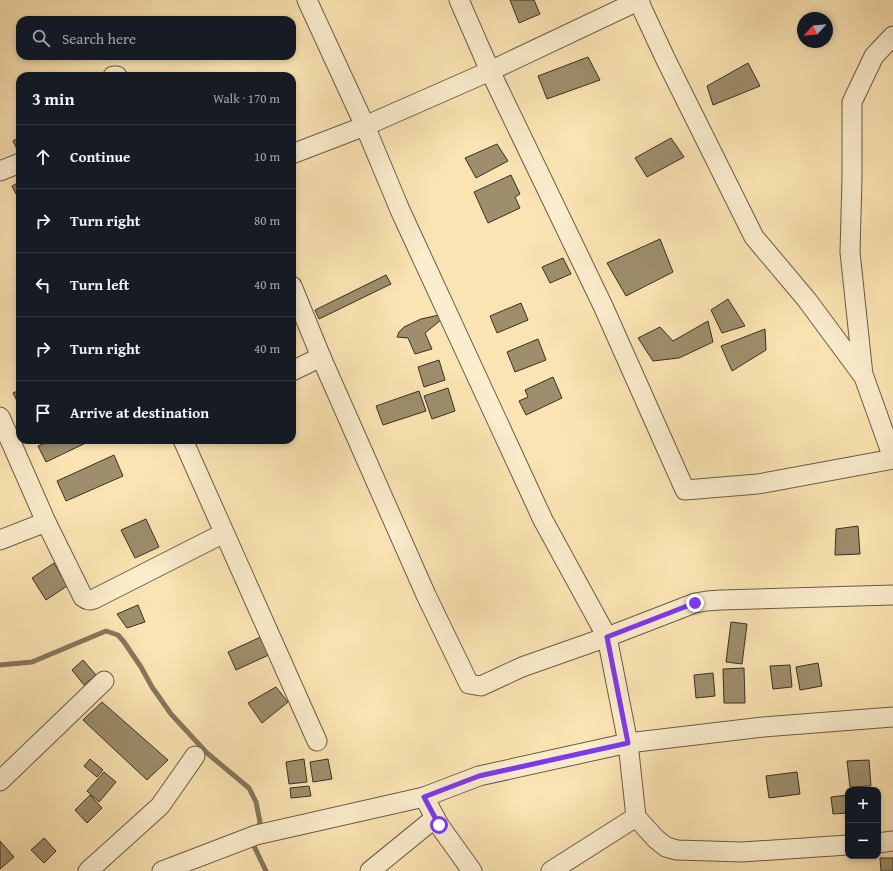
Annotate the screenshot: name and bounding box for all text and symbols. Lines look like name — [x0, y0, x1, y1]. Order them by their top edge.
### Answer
north arrow — [797, 12, 833, 48]
search box — [16, 16, 296, 60]
icon: search — [30, 27, 52, 49]
text: Search here — [62, 28, 136, 49]
text: 3 min — [32, 86, 74, 111]
text: Walk · 170 m — [213, 89, 280, 108]
icon: ahead — [32, 146, 54, 168]
text: Continue — [70, 146, 131, 167]
text: 10 m — [254, 147, 280, 166]
icon: right — [32, 210, 54, 232]
text: Turn right — [70, 210, 141, 231]
text: 80 m — [254, 211, 280, 230]
icon: left — [32, 274, 54, 296]
text: Turn left — [70, 274, 129, 295]
text: 40 m — [254, 275, 280, 294]
icon: right — [32, 338, 54, 360]
text: Turn right — [70, 338, 141, 359]
text: 40 m — [254, 339, 280, 358]
icon: arrive — [32, 402, 54, 424]
text: Arrive at destination — [70, 402, 209, 423]
route end — [686, 594, 704, 612]
map controls — [845, 787, 881, 859]
button: + — [845, 787, 881, 823]
route start — [430, 816, 448, 834]
button: − — [845, 823, 881, 859]

